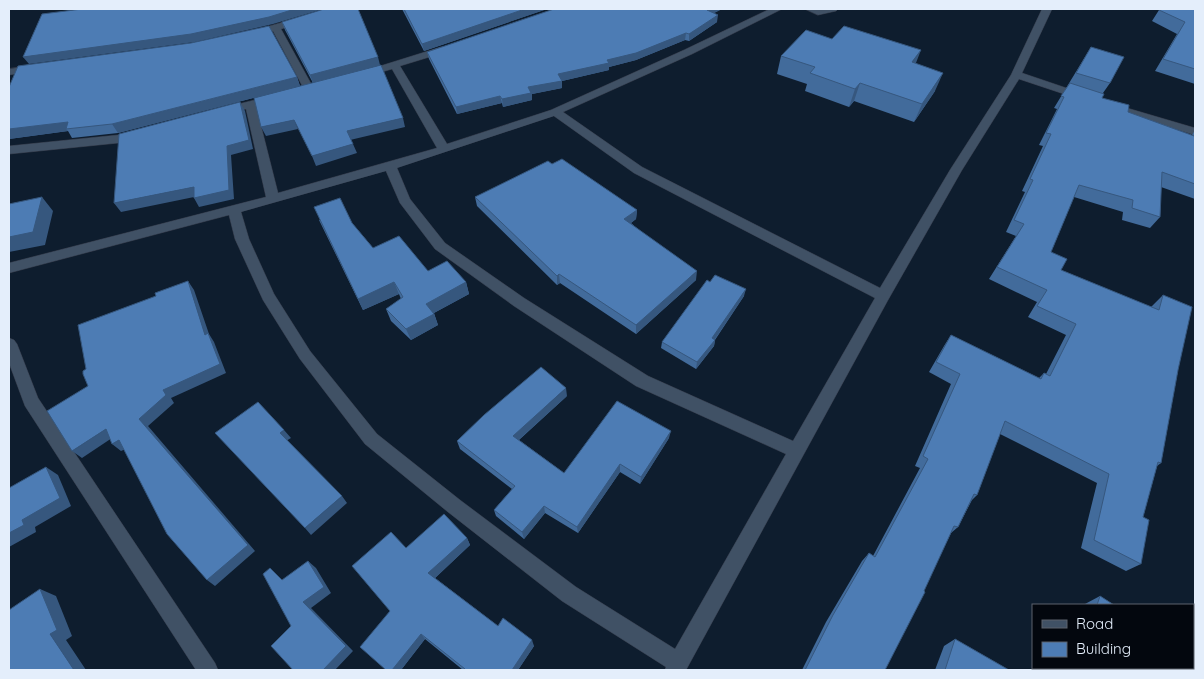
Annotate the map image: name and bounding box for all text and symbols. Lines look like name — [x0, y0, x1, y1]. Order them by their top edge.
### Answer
legend — [1032, 604, 1194, 669]
text: Road — [1076, 614, 1113, 633]
text: Building — [1076, 639, 1131, 658]

